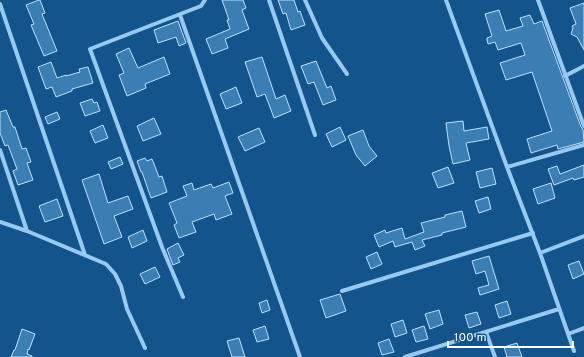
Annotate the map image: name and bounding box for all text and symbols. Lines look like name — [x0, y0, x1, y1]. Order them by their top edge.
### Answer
scale bar — [448, 323, 573, 349]
text: 100 m — [454, 330, 487, 346]

